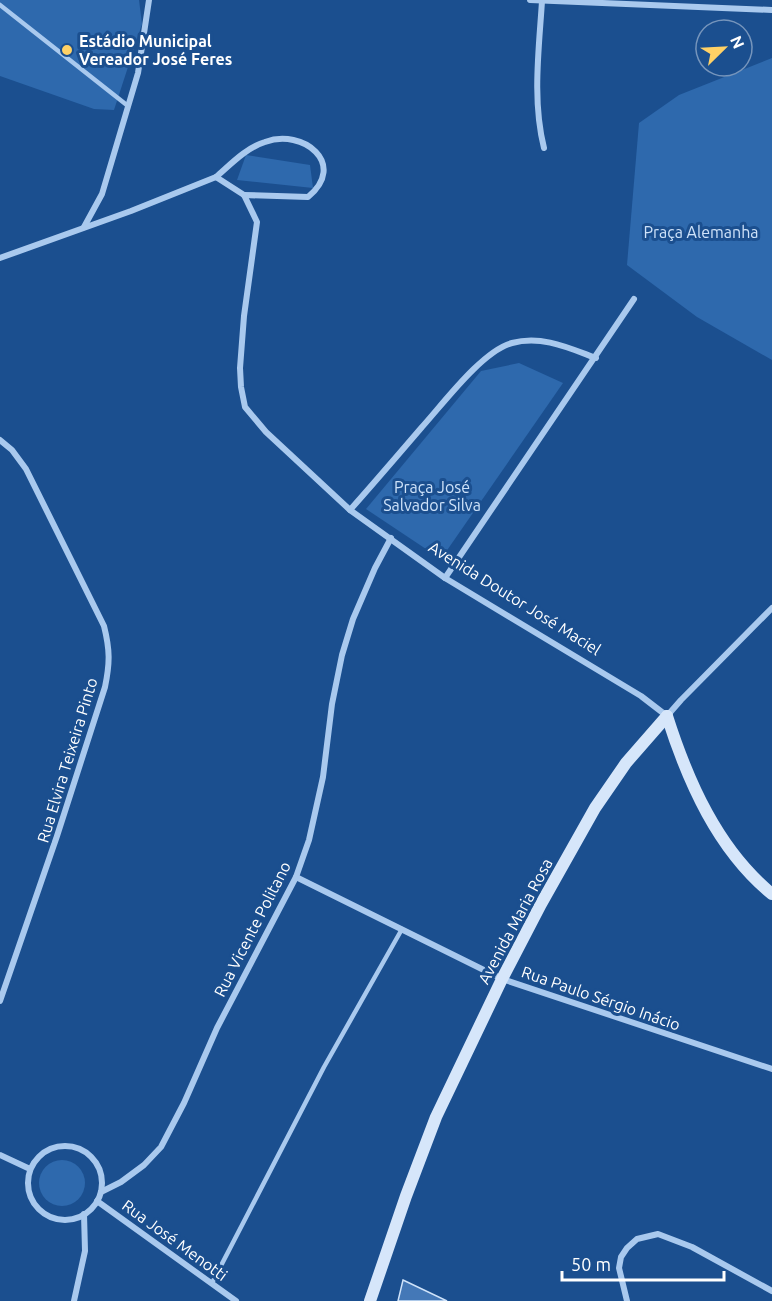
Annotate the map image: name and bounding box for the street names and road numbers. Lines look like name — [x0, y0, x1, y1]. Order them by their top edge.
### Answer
street label: Avenida Doutor José Maciel — [426, 538, 604, 658]
street label: Rua Elvira Teixeira Pinto — [33, 675, 101, 845]
street label: Avenida Maria Rosa — [474, 855, 556, 987]
street label: Rua Vicente Politano — [210, 858, 294, 1000]
street label: Rua Paulo Sérgio Inácio — [519, 962, 683, 1034]
street label: Rua José Menotti — [119, 1196, 231, 1284]

